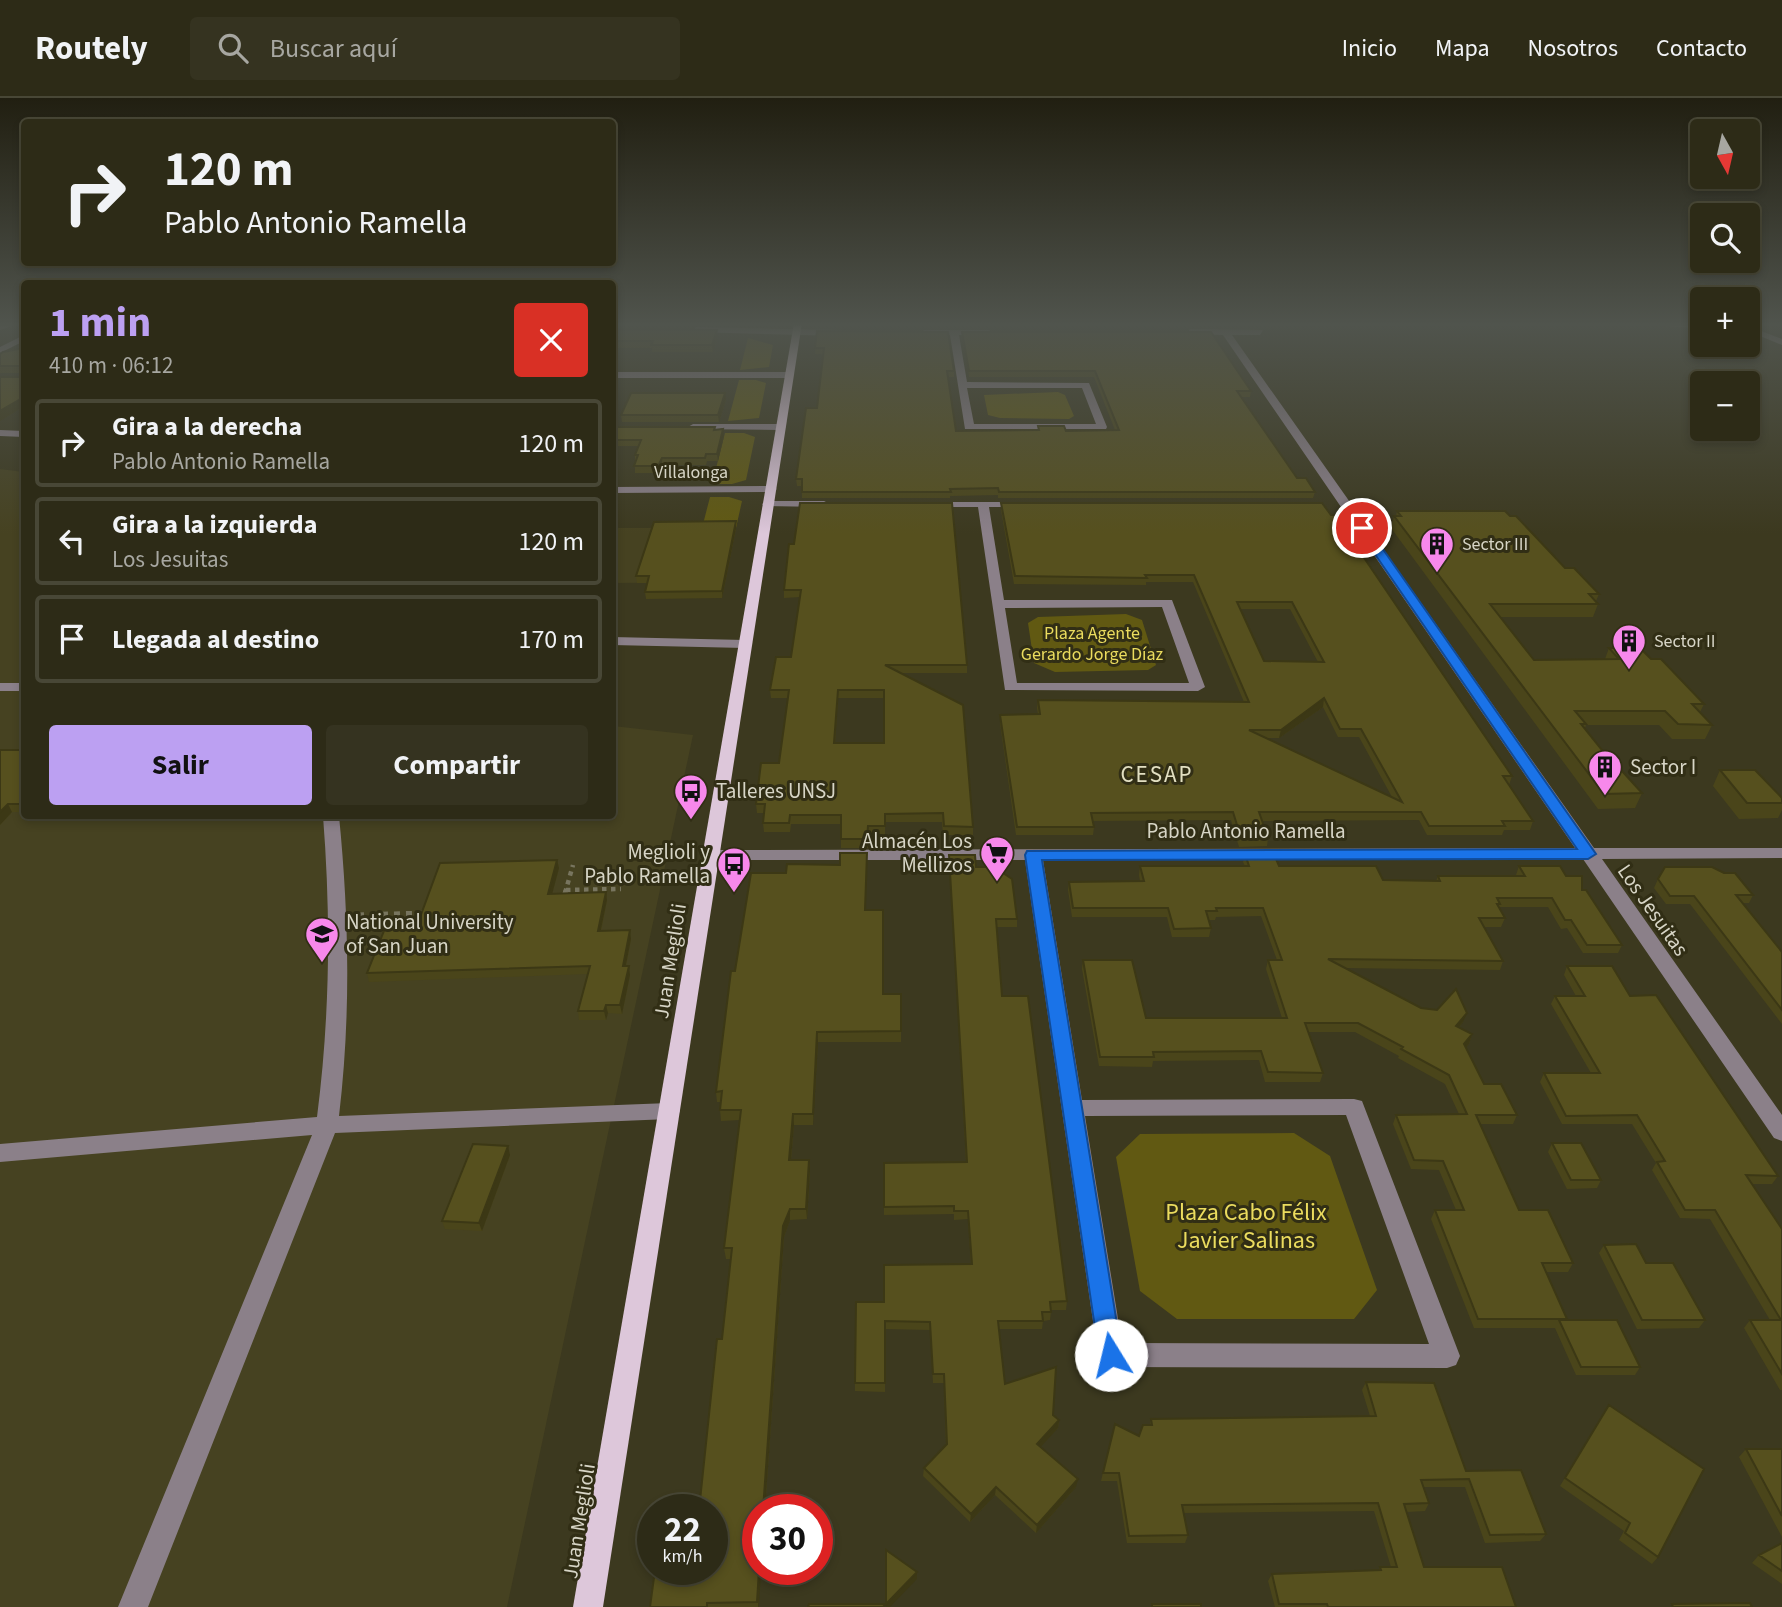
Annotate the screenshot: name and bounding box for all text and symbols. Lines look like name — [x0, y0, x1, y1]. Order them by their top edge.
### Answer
search box — [190, 17, 680, 80]
text: Routely — [35, 25, 148, 72]
icon: search — [214, 29, 252, 67]
text: Buscar aquí — [270, 30, 397, 67]
text: Inicio — [1342, 31, 1397, 66]
text: Mapa — [1435, 31, 1490, 66]
text: Nosotros — [1528, 31, 1618, 66]
text: Contacto — [1656, 31, 1747, 66]
north arrow — [1690, 119, 1760, 189]
map controls — [1690, 119, 1760, 441]
text: 120 m — [164, 135, 293, 205]
icon: right — [49, 147, 140, 238]
text: Pablo Antonio Ramella — [164, 200, 467, 246]
button: search — [1690, 203, 1760, 273]
button: + — [1690, 287, 1760, 357]
text: 1 min — [49, 293, 151, 353]
button: close — [514, 303, 588, 377]
text: 410 m · 06:12 — [49, 349, 173, 382]
button: − — [1690, 371, 1760, 441]
text: Gira a la derecha — [112, 408, 302, 445]
icon: right — [53, 424, 91, 462]
text: 120 m — [518, 425, 584, 462]
text: Pablo Antonio Ramella — [112, 445, 330, 478]
street label: Villalonga — [654, 460, 728, 485]
pin — [1332, 498, 1392, 558]
text: Gira a la izquierda — [112, 506, 317, 543]
icon: arrive — [1343, 509, 1381, 547]
icon: left — [53, 522, 91, 560]
text: 120 m — [518, 523, 584, 560]
building icon: Sector III — [1418, 525, 1456, 574]
place label: Sector III — [1462, 532, 1528, 557]
text: Los Jesuitas — [112, 543, 228, 576]
icon: arrive — [53, 620, 91, 658]
text: Llegada al destino — [112, 621, 319, 658]
text: 170 m — [518, 621, 584, 658]
park label: Plaza Agente Gerardo Jorge Díaz — [1021, 621, 1164, 667]
building icon: Sector II — [1610, 622, 1648, 671]
place label: Sector II — [1654, 629, 1715, 654]
button: Salir — [49, 725, 312, 805]
button: Compartir — [326, 725, 588, 805]
building icon: Sector I — [1586, 748, 1624, 797]
place label: Sector I — [1630, 752, 1696, 782]
district label: CESAP — [1120, 758, 1194, 791]
bus stop icon: Talleres UNSJ — [672, 772, 710, 821]
place label: Talleres UNSJ — [716, 776, 836, 806]
street label: Pablo Antonio Ramella — [1146, 816, 1346, 846]
place label: Almacén Los Mellizos — [862, 826, 972, 880]
supermarket icon: Almacén Los Mellizos — [978, 834, 1016, 883]
place label: Meglioli y Pablo Ramella — [584, 837, 710, 891]
bus stop icon: Meglioli y Pablo Ramella — [715, 845, 753, 894]
street label: Los Jesuitas — [1610, 858, 1696, 962]
street label: Juan Meglioli — [646, 901, 694, 1021]
place label: National University of San Juan — [346, 907, 514, 961]
school or university icon: National University of San Juan — [303, 915, 341, 964]
park label: Plaza Cabo Félix Javier Salinas — [1165, 1195, 1327, 1258]
position arrow — [1074, 1318, 1148, 1392]
street label: Juan Meglioli — [555, 1461, 603, 1581]
speed limit sign: 30 — [742, 1494, 833, 1585]
text: 22 — [664, 1505, 701, 1555]
text: km/h — [663, 1544, 702, 1569]

